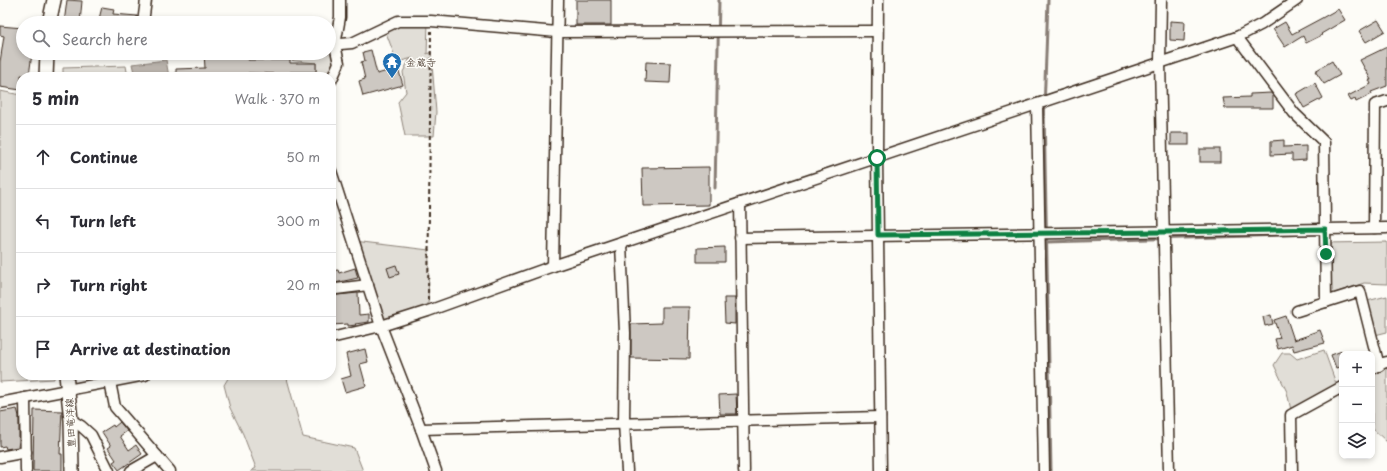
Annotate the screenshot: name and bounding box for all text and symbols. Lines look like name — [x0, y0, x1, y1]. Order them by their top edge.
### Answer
search box — [16, 16, 336, 60]
icon: search — [30, 27, 52, 49]
text: Search here — [62, 27, 148, 50]
temple icon: 金蔵寺 — [381, 51, 403, 79]
place label: 金蔵寺 — [406, 54, 436, 69]
text: 5 min — [32, 85, 79, 111]
text: Walk · 370 m — [235, 89, 320, 108]
text: Continue — [70, 145, 138, 168]
icon: ahead — [32, 146, 54, 168]
text: 50 m — [286, 147, 320, 166]
route start — [868, 149, 886, 167]
text: Turn left — [70, 209, 136, 232]
icon: left — [32, 210, 54, 232]
text: 300 m — [276, 211, 320, 230]
route end — [1317, 245, 1335, 263]
text: Turn right — [70, 273, 147, 296]
icon: right — [32, 274, 54, 296]
text: 20 m — [286, 275, 320, 294]
text: Arrive at destination — [70, 337, 231, 360]
icon: arrive — [32, 338, 54, 360]
map controls — [1339, 351, 1375, 459]
button: + — [1339, 351, 1375, 387]
button: − — [1339, 387, 1375, 423]
street label: 豊田竜洋線 — [61, 398, 78, 448]
button: layers — [1339, 423, 1375, 459]

